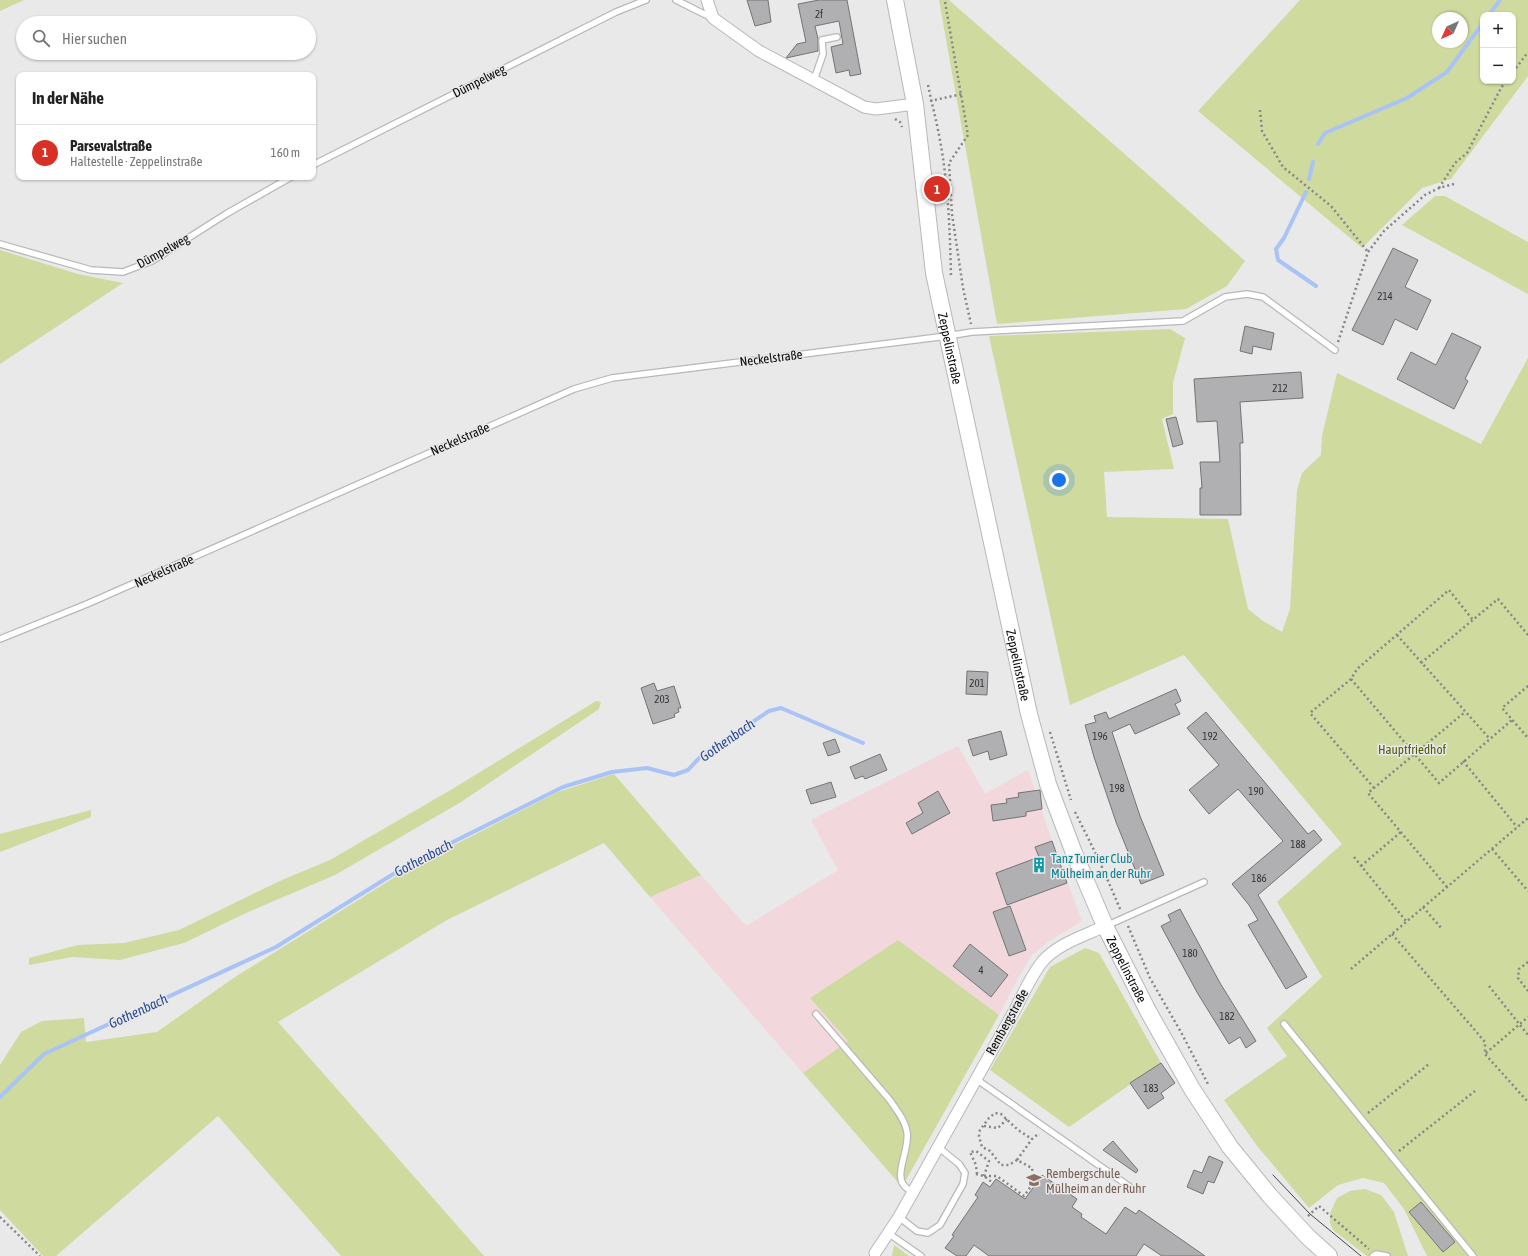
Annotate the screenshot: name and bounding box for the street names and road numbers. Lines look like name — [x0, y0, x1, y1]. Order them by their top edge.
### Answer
street label: Dümpelweg — [450, 61, 508, 101]
street label: Dümpelweg — [134, 230, 192, 271]
street label: Zeppelinstraße — [935, 311, 965, 386]
street label: Neckelstraße — [739, 347, 803, 369]
street label: Neckelstraße — [428, 419, 492, 459]
street label: Neckelstraße — [132, 551, 196, 591]
street label: Zeppelinstraße — [1003, 628, 1033, 702]
street label: Zeppelinstraße — [1104, 933, 1150, 1005]
street label: Rembergstraße — [983, 986, 1031, 1057]

